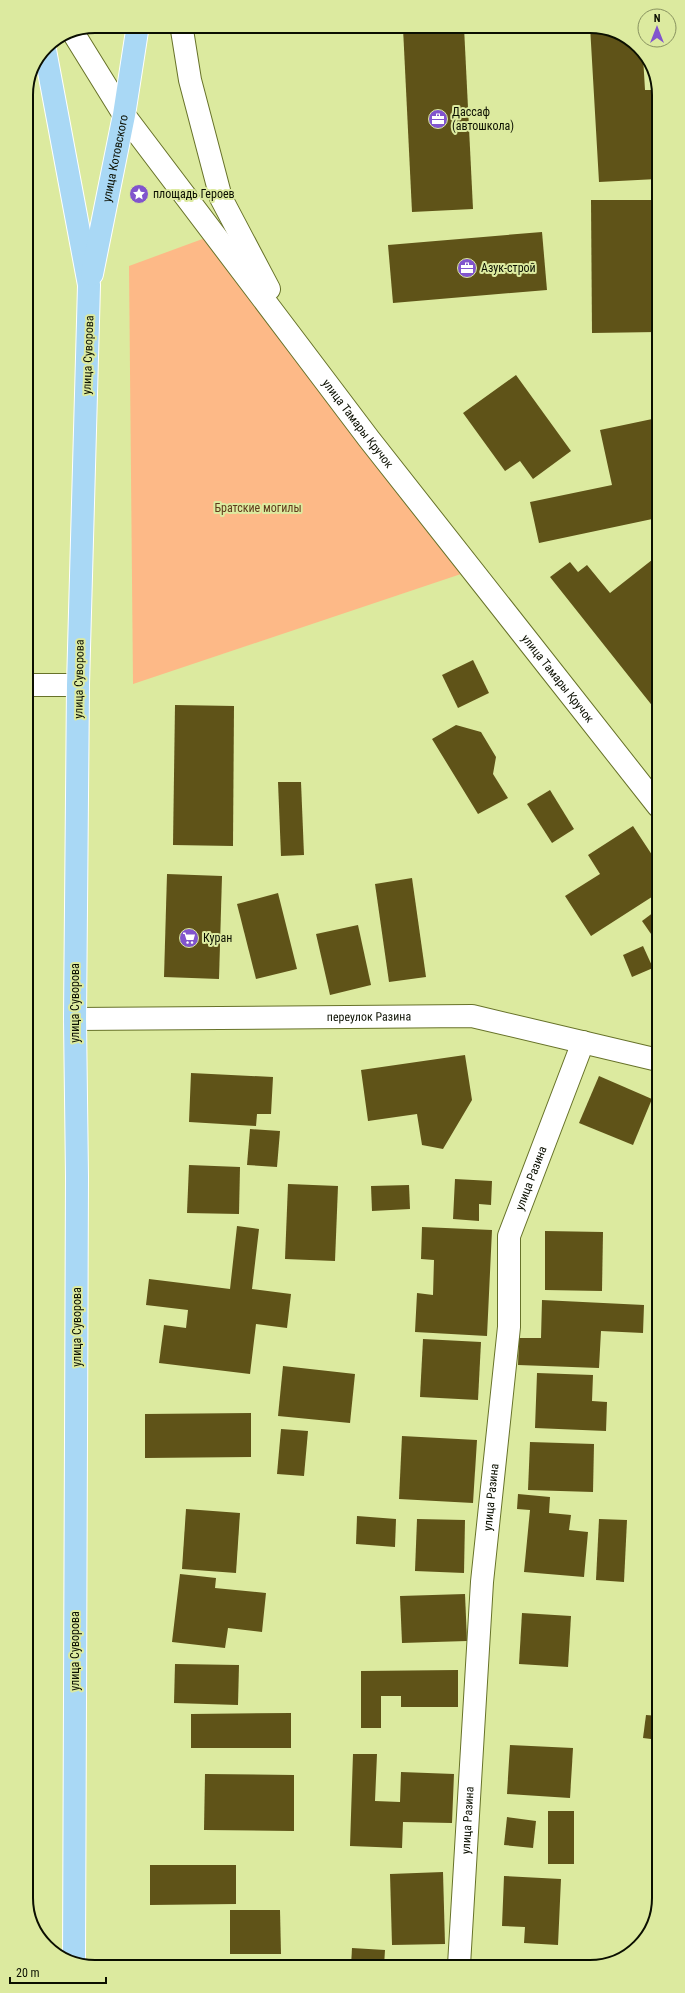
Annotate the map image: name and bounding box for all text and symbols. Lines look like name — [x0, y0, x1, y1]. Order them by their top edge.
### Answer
north arrow — [637, 8, 677, 48]
text: N — [654, 12, 661, 25]
place label: Дассаф (автошкола) — [452, 105, 514, 133]
office icon: Дассаф (автошкола) — [427, 108, 449, 130]
street label: улица Котовского — [100, 113, 131, 203]
place icon: площадь Героев — [128, 183, 150, 205]
place label: площадь Героев — [153, 187, 235, 201]
office icon: Азук-строй — [456, 257, 478, 279]
place label: Азук-строй — [481, 261, 536, 275]
street label: улица Суворова — [80, 315, 96, 395]
street label: улица Тамары Кручок — [319, 376, 396, 471]
park label: Братские могилы — [214, 501, 302, 515]
street label: улица Тамары Кручок — [519, 632, 597, 726]
street label: улица Суворова — [71, 639, 87, 719]
supermarket icon: Куран — [178, 927, 200, 949]
place label: Куран — [203, 931, 232, 945]
street label: улица Суворова — [68, 963, 82, 1043]
street label: переулок Разина — [327, 1009, 411, 1024]
street label: улица Разина — [512, 1144, 550, 1212]
street label: улица Суворова — [70, 1287, 84, 1367]
street label: улица Разина — [480, 1463, 502, 1531]
street label: улица Суворова — [68, 1611, 82, 1691]
street label: улица Разина — [459, 1786, 477, 1854]
scale bar — [10, 1959, 106, 1985]
text: 20 m — [16, 1966, 40, 1980]

